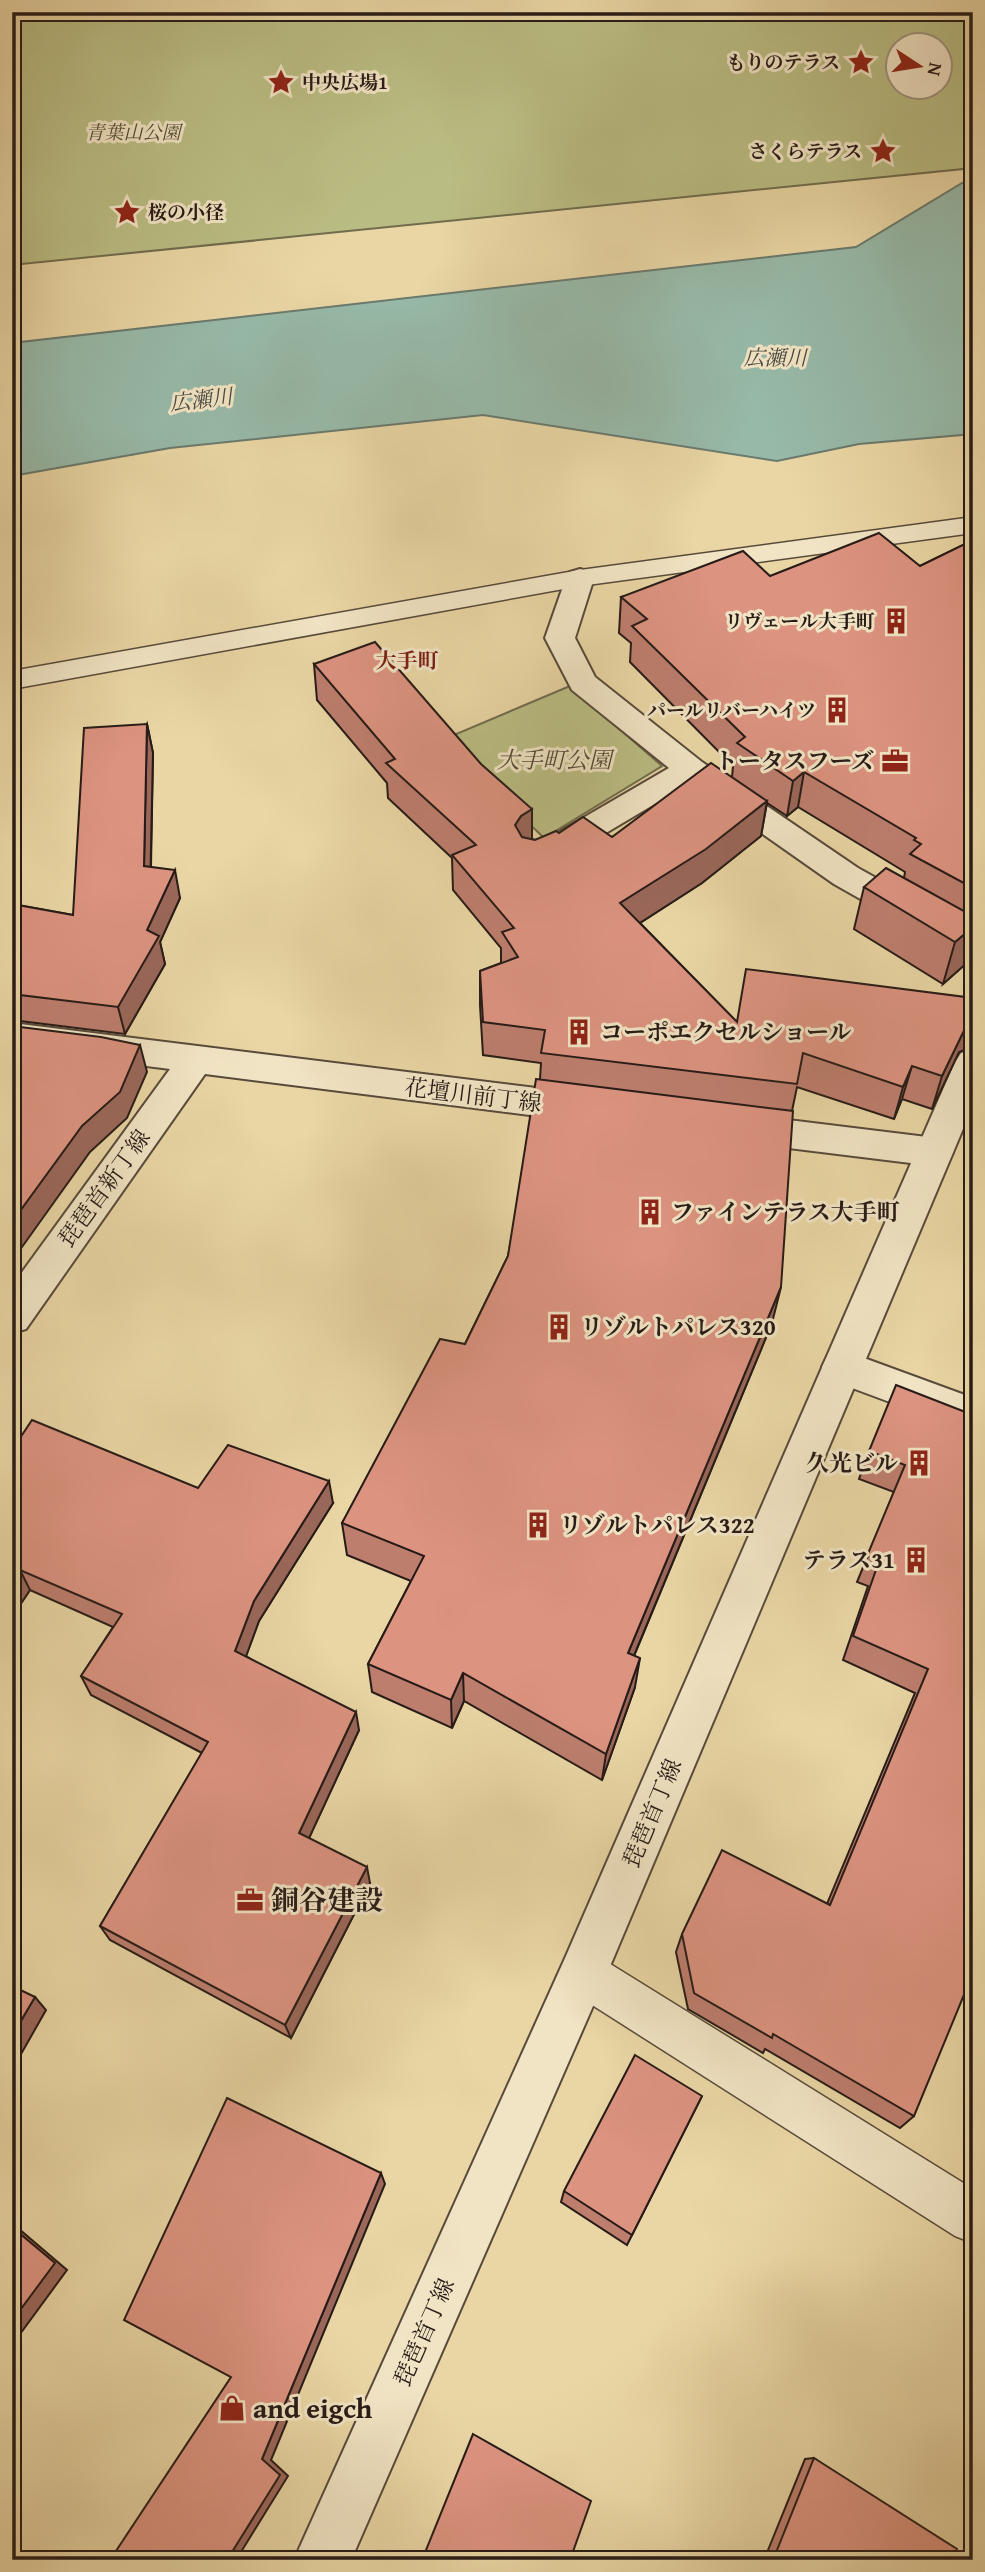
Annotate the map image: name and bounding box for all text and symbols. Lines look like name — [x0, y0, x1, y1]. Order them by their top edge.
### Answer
north arrow — [884, 32, 954, 102]
place icon: もりのテラス — [846, 47, 876, 77]
place label: もりのテラス — [727, 48, 840, 76]
text: N — [921, 60, 951, 79]
place icon: 中央広場1 — [266, 67, 296, 97]
place label: 中央広場1 — [302, 68, 388, 96]
park label: 青葉山公園 — [85, 118, 183, 146]
place icon: さくらテラス — [868, 136, 898, 166]
place label: さくらテラス — [749, 137, 862, 165]
place icon: 桜の小径 — [112, 197, 142, 227]
place label: 桜の小径 — [148, 198, 224, 226]
water label: 広瀬川 — [744, 342, 808, 373]
water label: 広瀬川 — [168, 380, 236, 419]
building icon: リヴェール大手町 — [881, 606, 911, 636]
place label: リヴェール大手町 — [724, 607, 875, 635]
district label: 大手町 — [376, 645, 439, 676]
building icon: パールリバーハイツ — [822, 695, 852, 725]
place label: パールリバーハイツ — [647, 696, 816, 724]
park label: 大手町公園 — [497, 743, 616, 776]
place label: トータスフーズ — [715, 744, 874, 777]
office icon: トータスフーズ — [880, 746, 910, 776]
place label: コーポエクセルショール — [600, 1015, 852, 1048]
building icon: コーポエクセルショール — [564, 1017, 594, 1047]
street label: 花壇川前丁線 — [403, 1070, 544, 1119]
street label: 琵琶首新丁線 — [50, 1122, 158, 1253]
place label: ファインテラス大手町 — [671, 1195, 900, 1228]
building icon: ファインテラス大手町 — [635, 1197, 665, 1227]
place label: リゾルトパレス320 — [580, 1310, 776, 1343]
building icon: リゾルトパレス320 — [544, 1312, 574, 1342]
place label: 久光ビル — [806, 1446, 898, 1479]
building icon: 久光ビル — [904, 1448, 934, 1478]
place label: リゾルトパレス322 — [559, 1508, 755, 1541]
building icon: リゾルトパレス322 — [523, 1510, 553, 1540]
place label: テラス31 — [803, 1543, 895, 1576]
building icon: テラス31 — [901, 1545, 931, 1575]
street label: 琵琶首丁線 — [614, 1753, 689, 1872]
place label: 銅谷建設 — [271, 1879, 383, 1920]
office icon: 銅谷建設 — [235, 1885, 265, 1915]
street label: 琵琶首丁線 — [385, 2273, 462, 2391]
place label: and eigch — [253, 2387, 373, 2428]
shop icon: and eigch — [217, 2393, 247, 2423]

